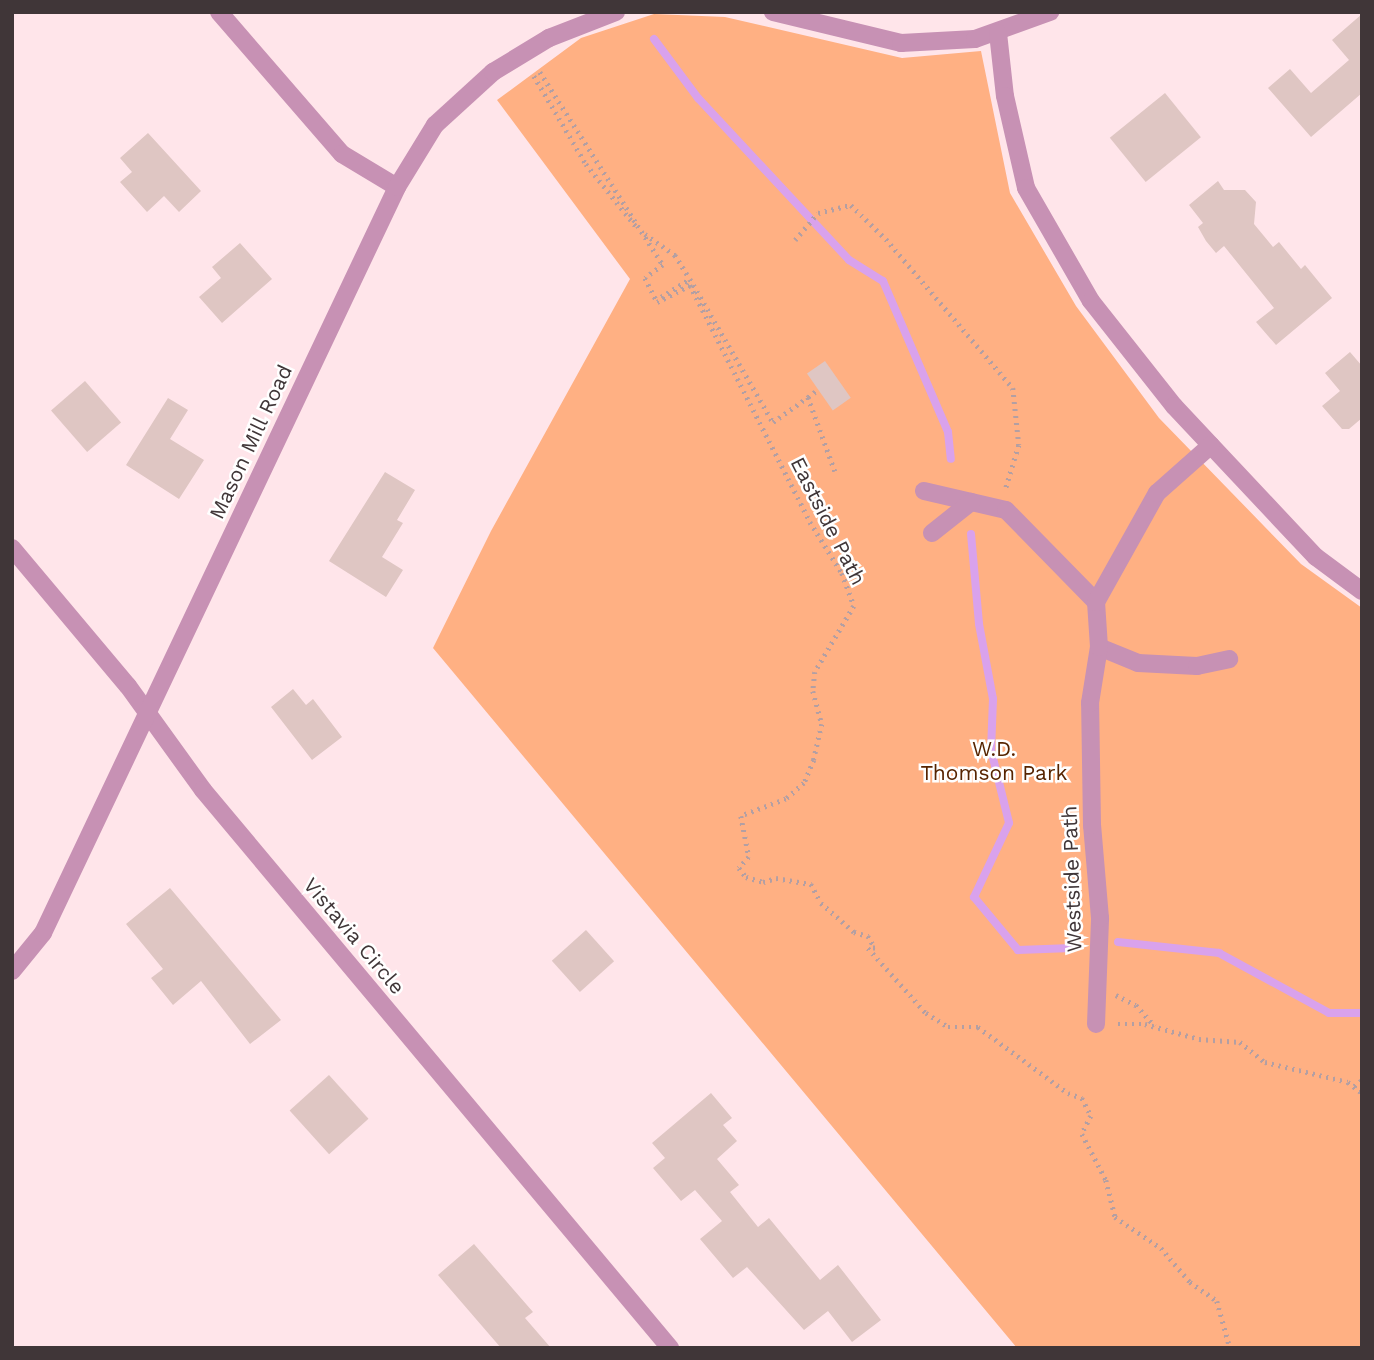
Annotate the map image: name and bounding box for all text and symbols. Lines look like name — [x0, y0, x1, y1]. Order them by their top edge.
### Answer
street label: Mason Mill Road — [204, 360, 298, 524]
street label: Eastside Path — [785, 453, 871, 589]
park label: W.D. Thomson Park — [921, 736, 1067, 786]
street label: Westside Path — [1057, 805, 1087, 953]
street label: Vistavia Circle — [298, 872, 410, 1000]

